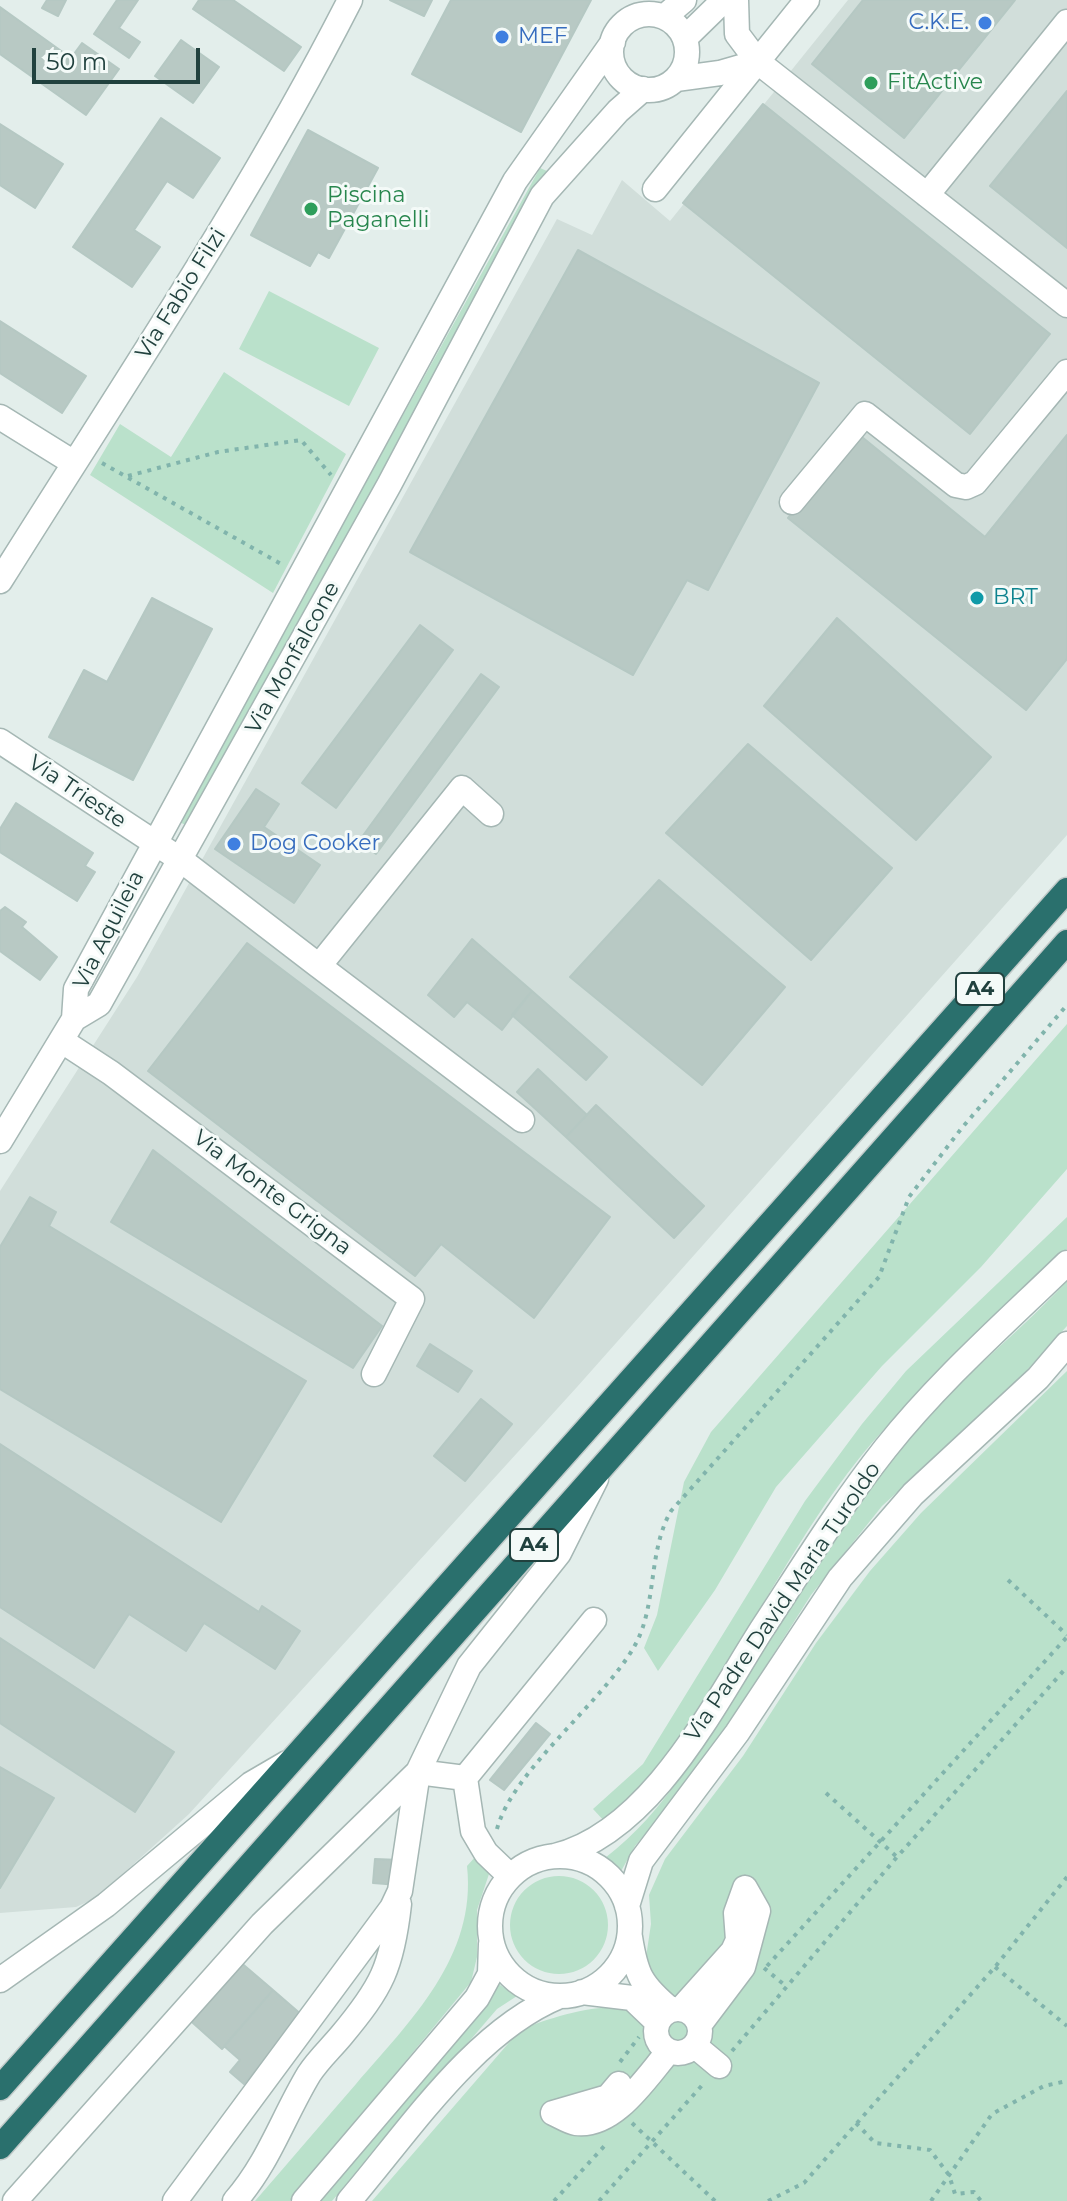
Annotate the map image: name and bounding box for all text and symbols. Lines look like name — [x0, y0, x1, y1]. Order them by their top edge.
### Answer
place label: C.K.E. — [909, 10, 969, 36]
marker: C.K.E. — [976, 14, 994, 32]
place label: MEF — [518, 24, 568, 50]
marker: MEF — [493, 28, 511, 46]
scale bar — [36, 32, 204, 82]
text: 50 m — [46, 47, 107, 76]
place label: FitActive — [887, 70, 983, 96]
marker: FitActive — [862, 74, 880, 92]
place label: Piscina Paganelli — [327, 183, 429, 234]
marker: Piscina Paganelli — [302, 200, 320, 218]
street label: Via Fabio Filzi — [130, 224, 232, 364]
street label: Via Monfalcone — [240, 577, 346, 739]
place label: BRT — [993, 585, 1038, 611]
marker: BRT — [968, 589, 986, 607]
street label: Via Trieste — [23, 750, 131, 834]
place label: Dog Cooker — [250, 831, 380, 857]
marker: Dog Cooker — [225, 835, 243, 853]
street label: Via Aquileia — [68, 867, 150, 993]
road number: A4 — [956, 973, 1004, 1005]
street label: Via Monte Grigna — [188, 1125, 356, 1261]
street label: Via Padre David Maria Turoldo — [679, 1457, 887, 1747]
road number: A4 — [510, 1529, 558, 1561]

